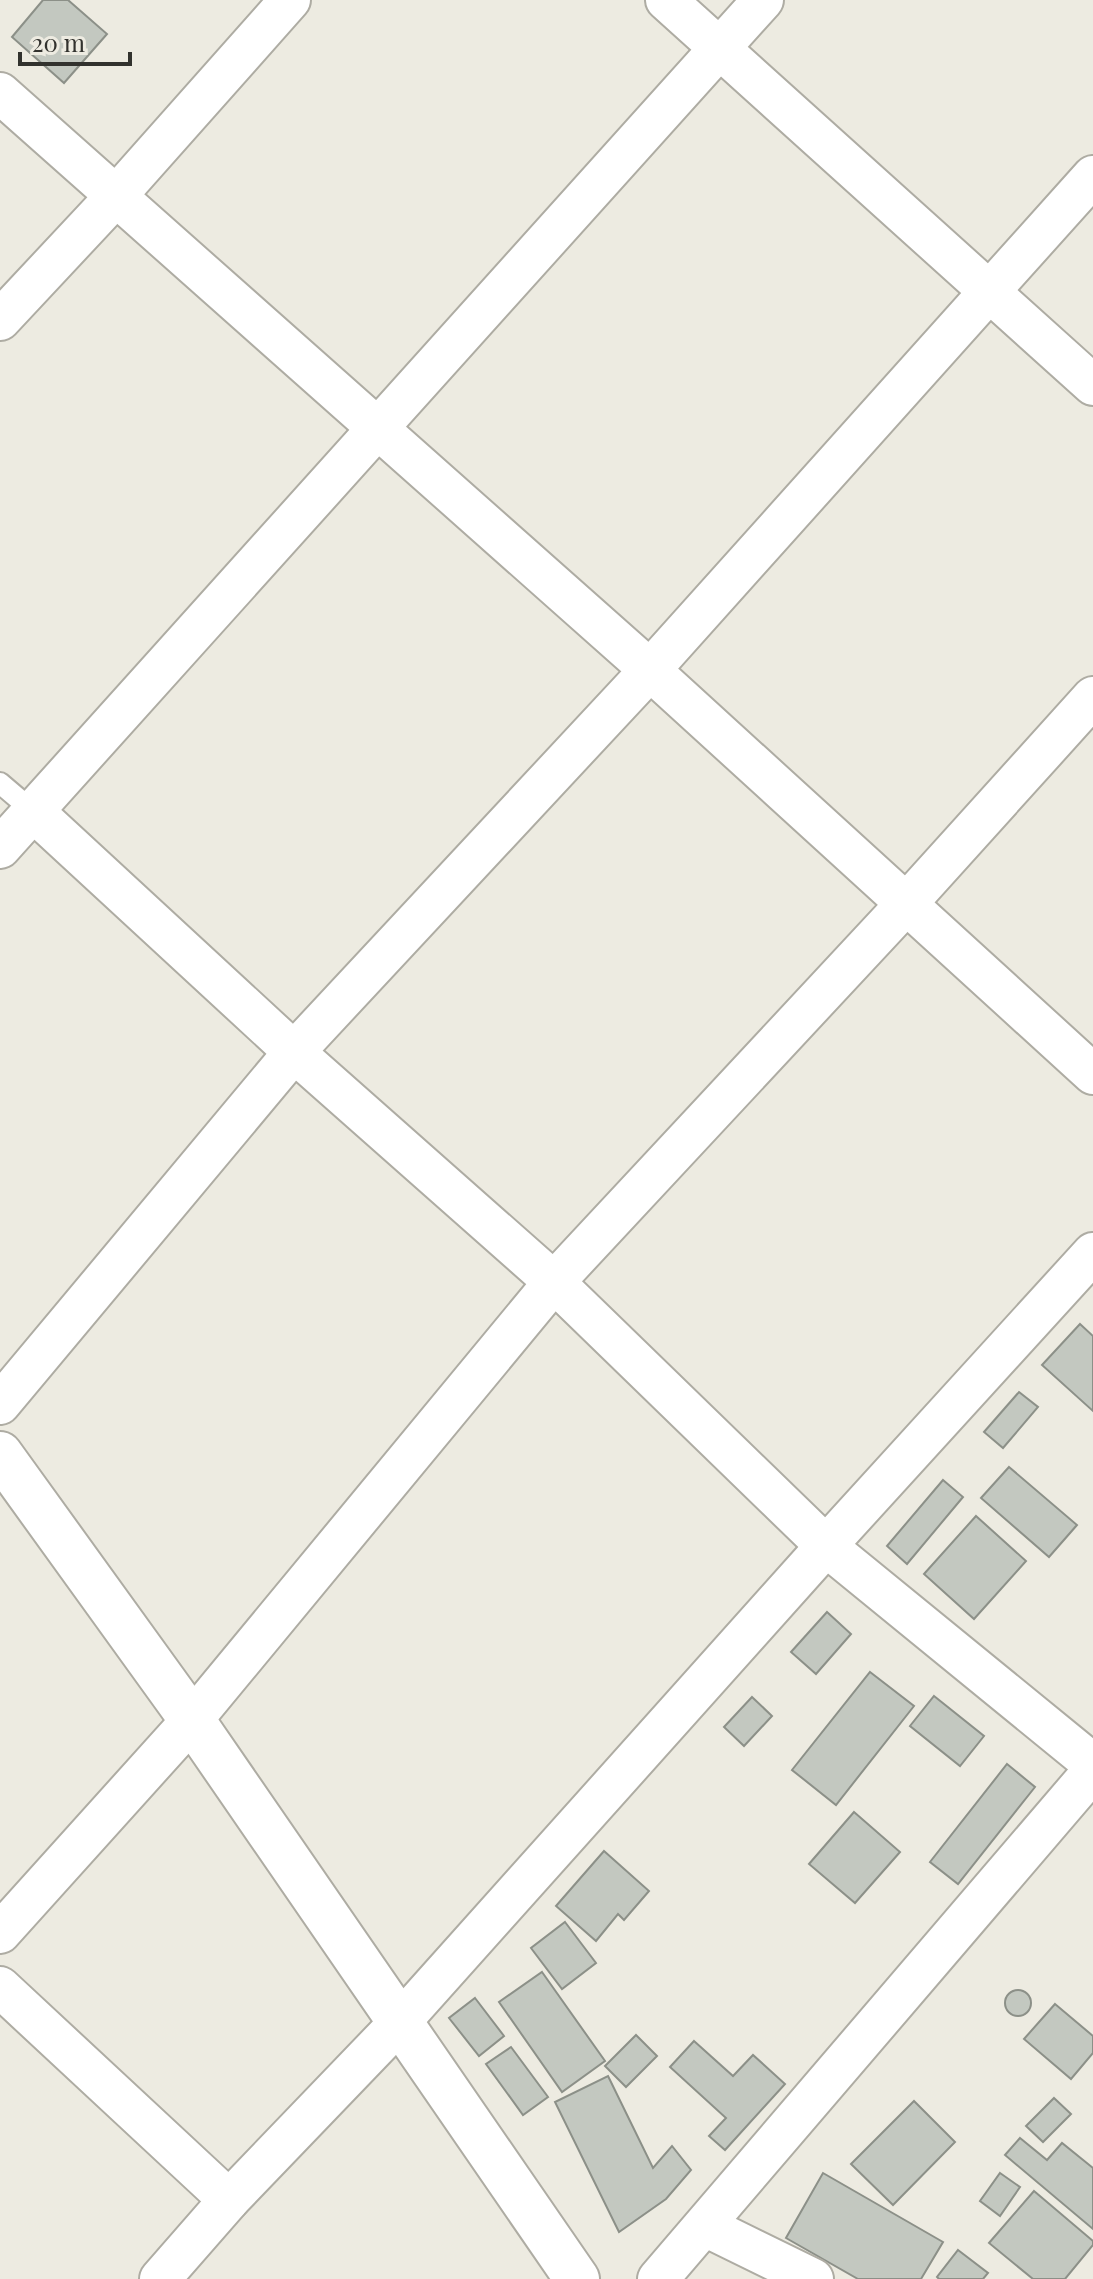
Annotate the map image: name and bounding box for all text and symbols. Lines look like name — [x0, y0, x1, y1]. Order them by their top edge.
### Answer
scale bar — [20, 16, 130, 66]
text: 20 m — [32, 26, 85, 58]

